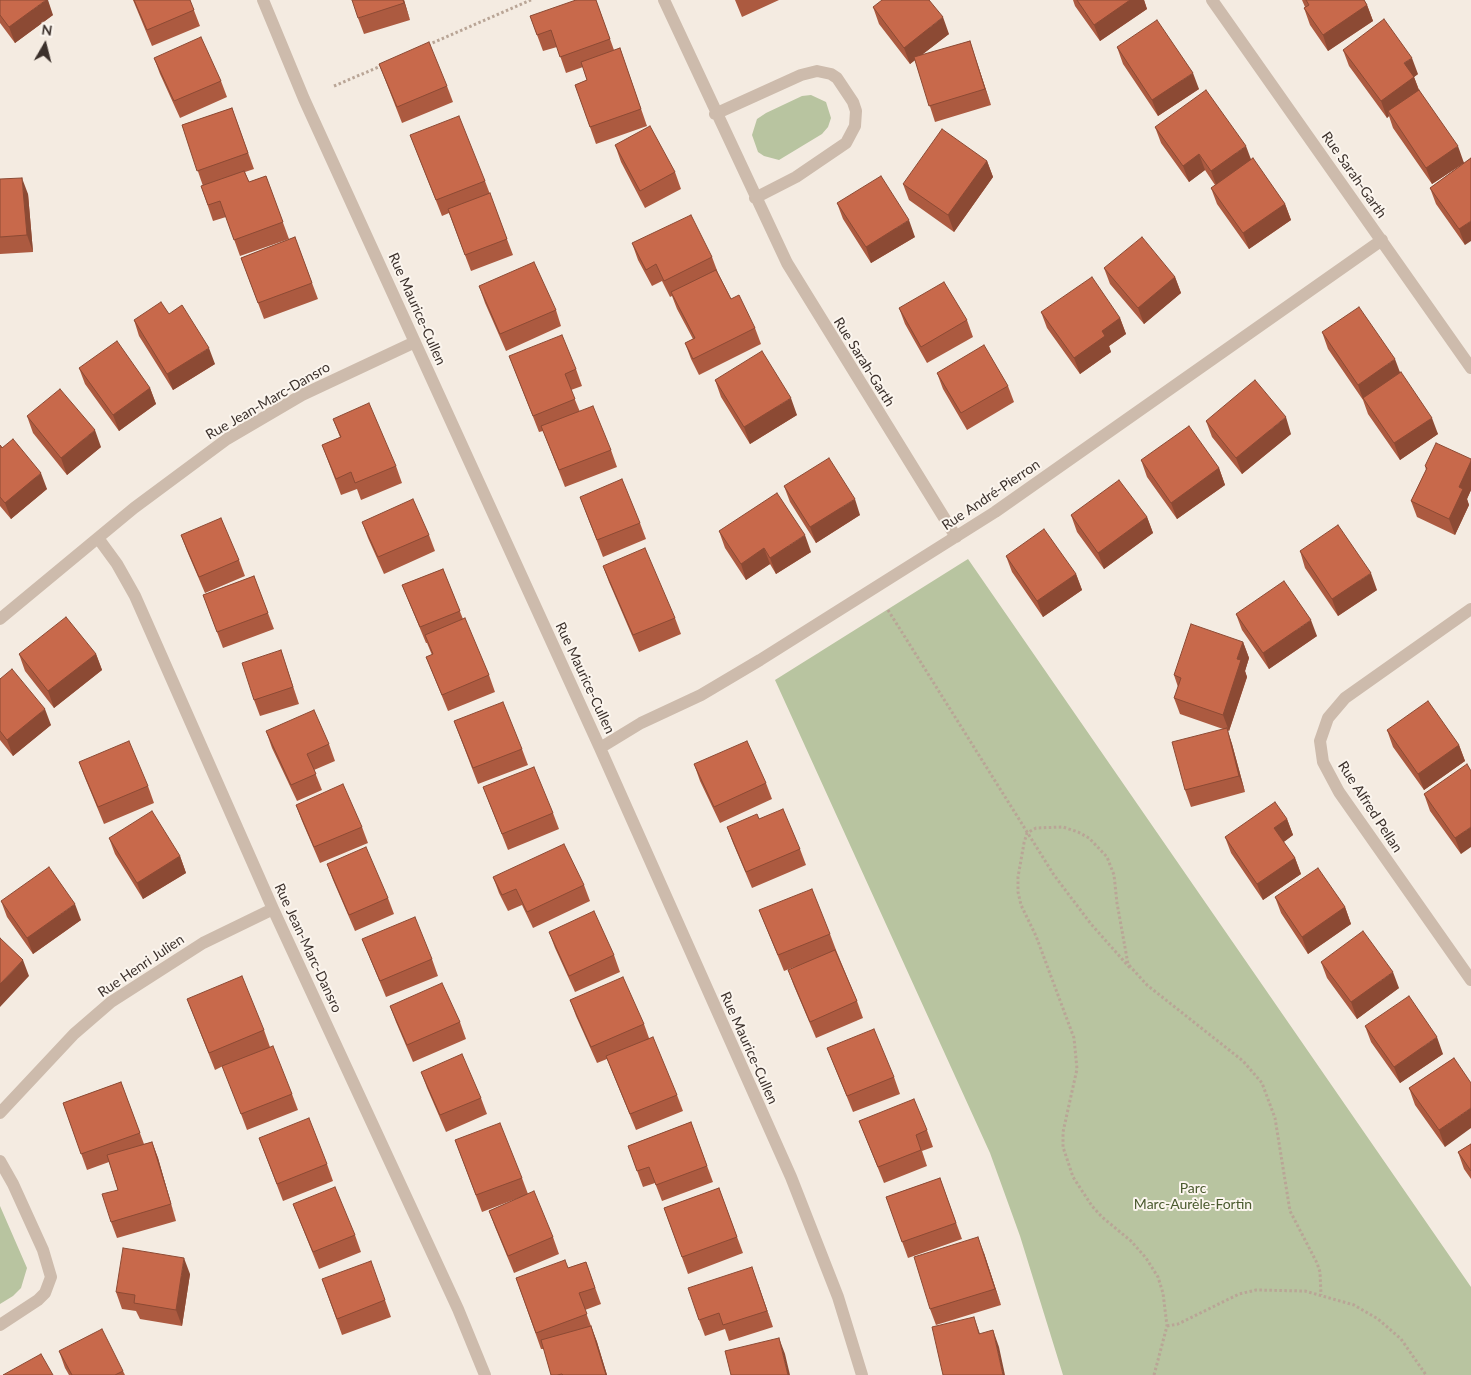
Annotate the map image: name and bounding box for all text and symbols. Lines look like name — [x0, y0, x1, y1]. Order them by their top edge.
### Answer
north arrow — [20, 20, 70, 70]
text: N — [41, 20, 54, 39]
street label: Rue Sarah-Garth — [1318, 129, 1390, 221]
street label: Rue Maurice-Cullen — [385, 250, 449, 368]
street label: Rue Sarah-Garth — [830, 314, 898, 410]
street label: Rue Jean-Marc-Dansro — [203, 359, 333, 443]
street label: Rue André-Pierron — [939, 456, 1043, 534]
street label: Rue Maurice-Cullen — [552, 619, 618, 737]
street label: Rue Alfred Pellan — [1334, 758, 1406, 856]
street label: Rue Jean-Marc-Dansro — [271, 881, 345, 1015]
street label: Rue Henri Julien — [95, 931, 187, 1001]
street label: Rue Maurice-Cullen — [717, 989, 781, 1107]
park label: Parc Marc-Aurèle-Fortin — [1134, 1180, 1252, 1212]

